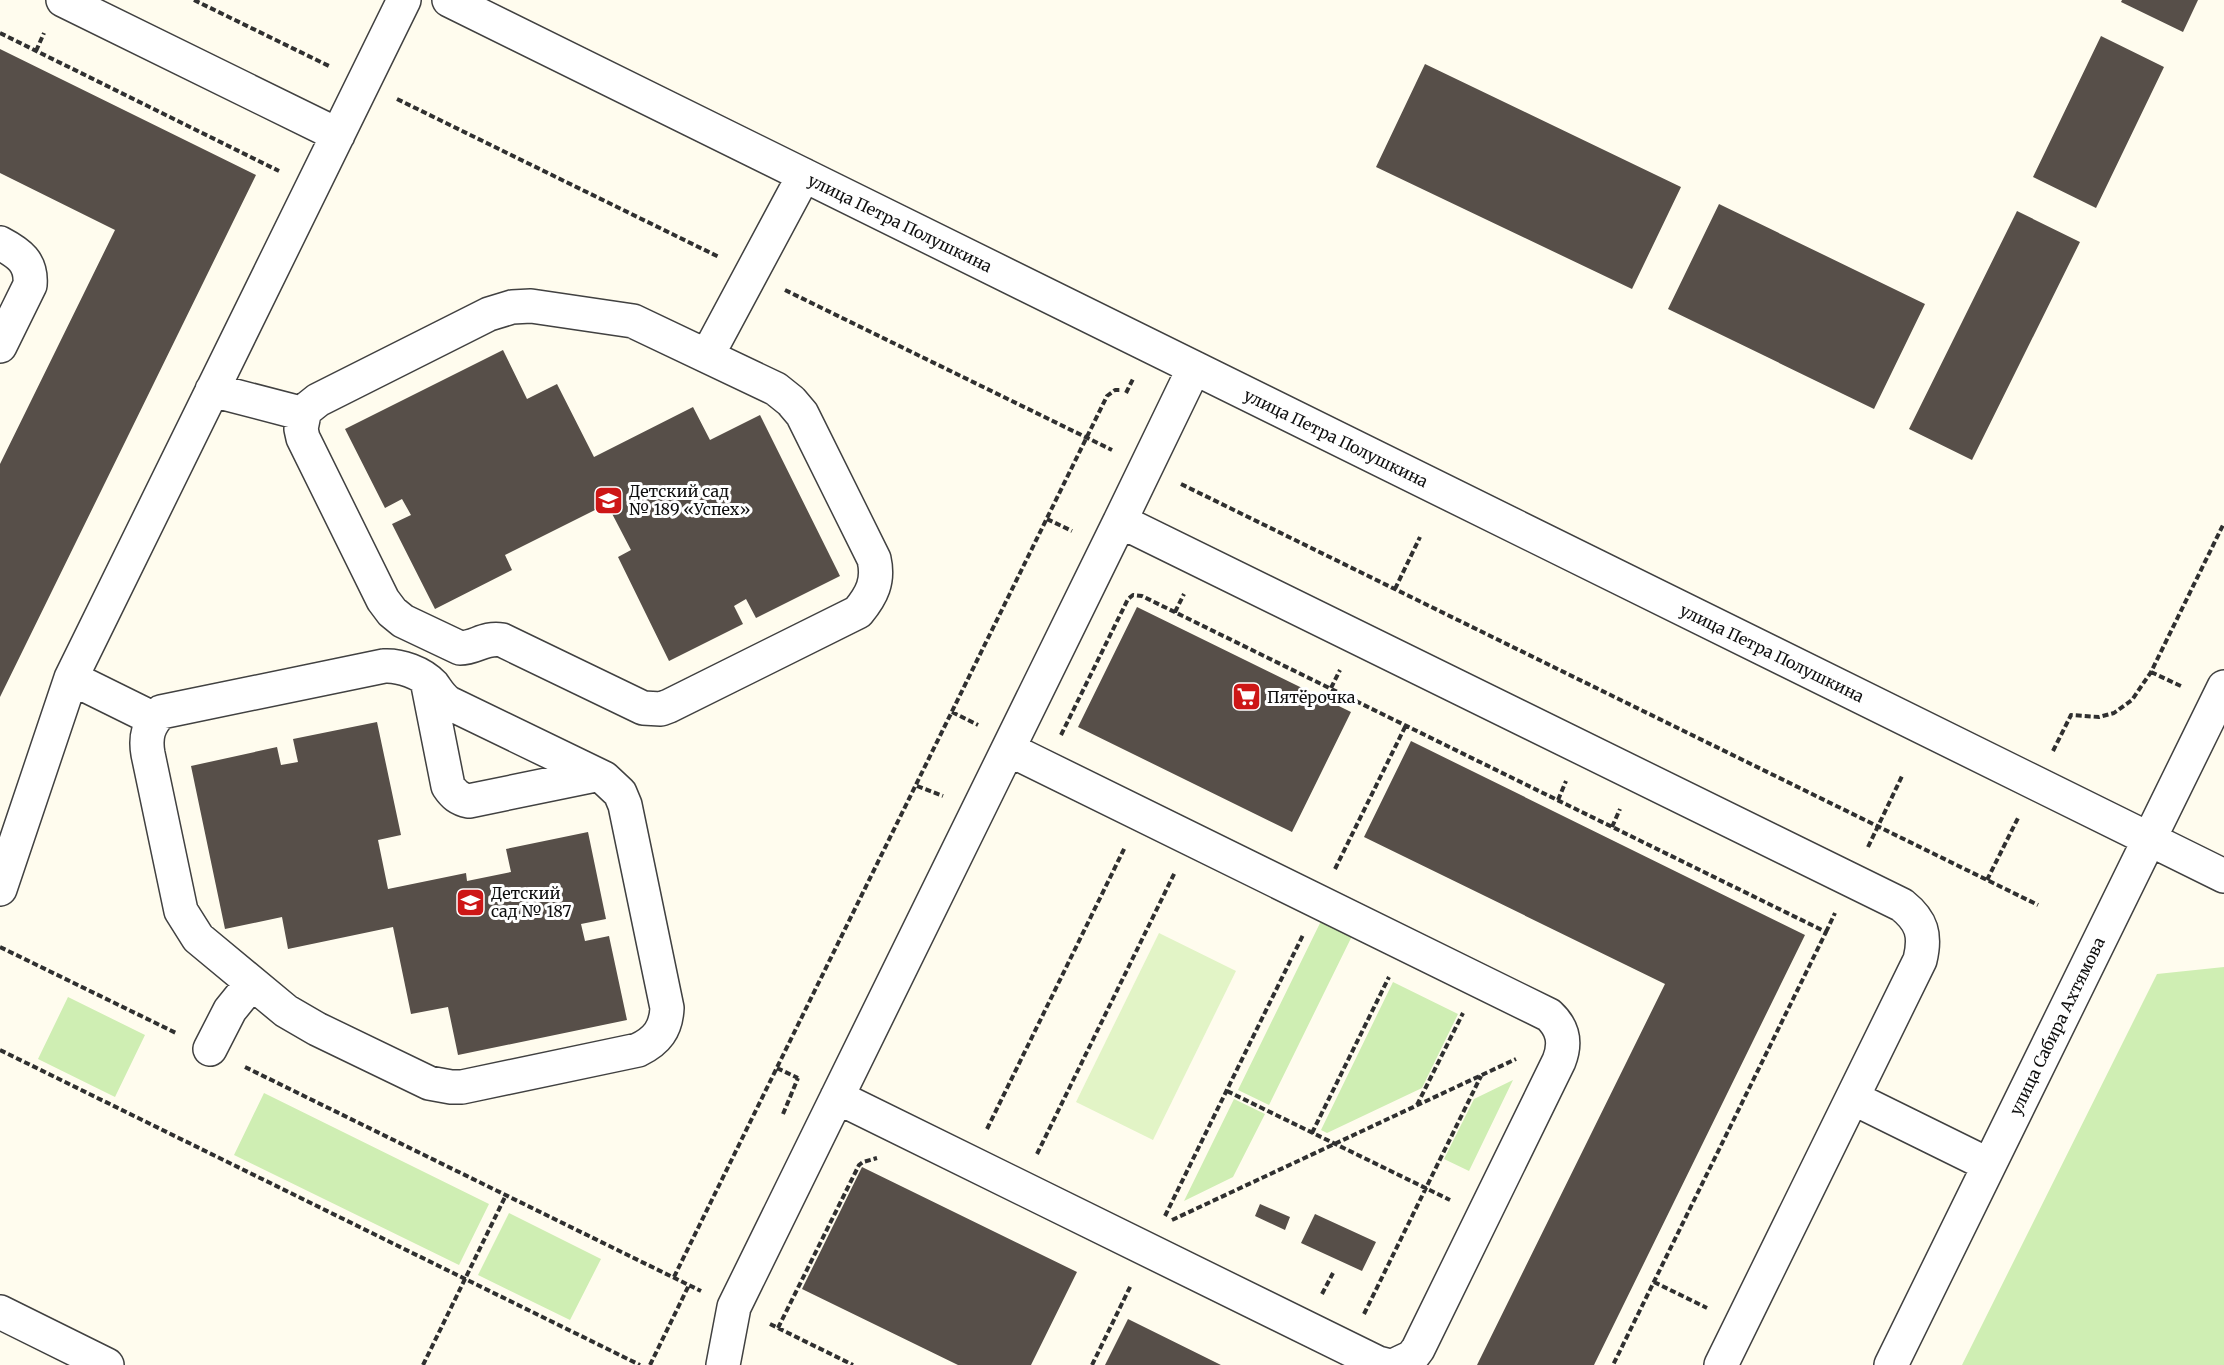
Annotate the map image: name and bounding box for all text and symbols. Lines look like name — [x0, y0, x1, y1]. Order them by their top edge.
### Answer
street label: улица Петра Полушкина — [805, 170, 996, 277]
street label: улица Петра Полушкина — [1241, 385, 1432, 492]
place label: Детский сад № 189 «Успех» — [629, 481, 750, 519]
school or university icon: Детский сад № 189 «Успех» — [592, 484, 624, 516]
street label: улица Петра Полушкина — [1677, 600, 1868, 707]
supermarket icon: Пятёрочка — [1230, 681, 1262, 713]
place label: Пятёрочка — [1267, 687, 1356, 707]
place label: Детский сад № 187 — [491, 883, 571, 921]
school or university icon: Детский сад № 187 — [454, 886, 486, 918]
street label: улица Сабира Ахтямова — [2005, 933, 2109, 1118]

